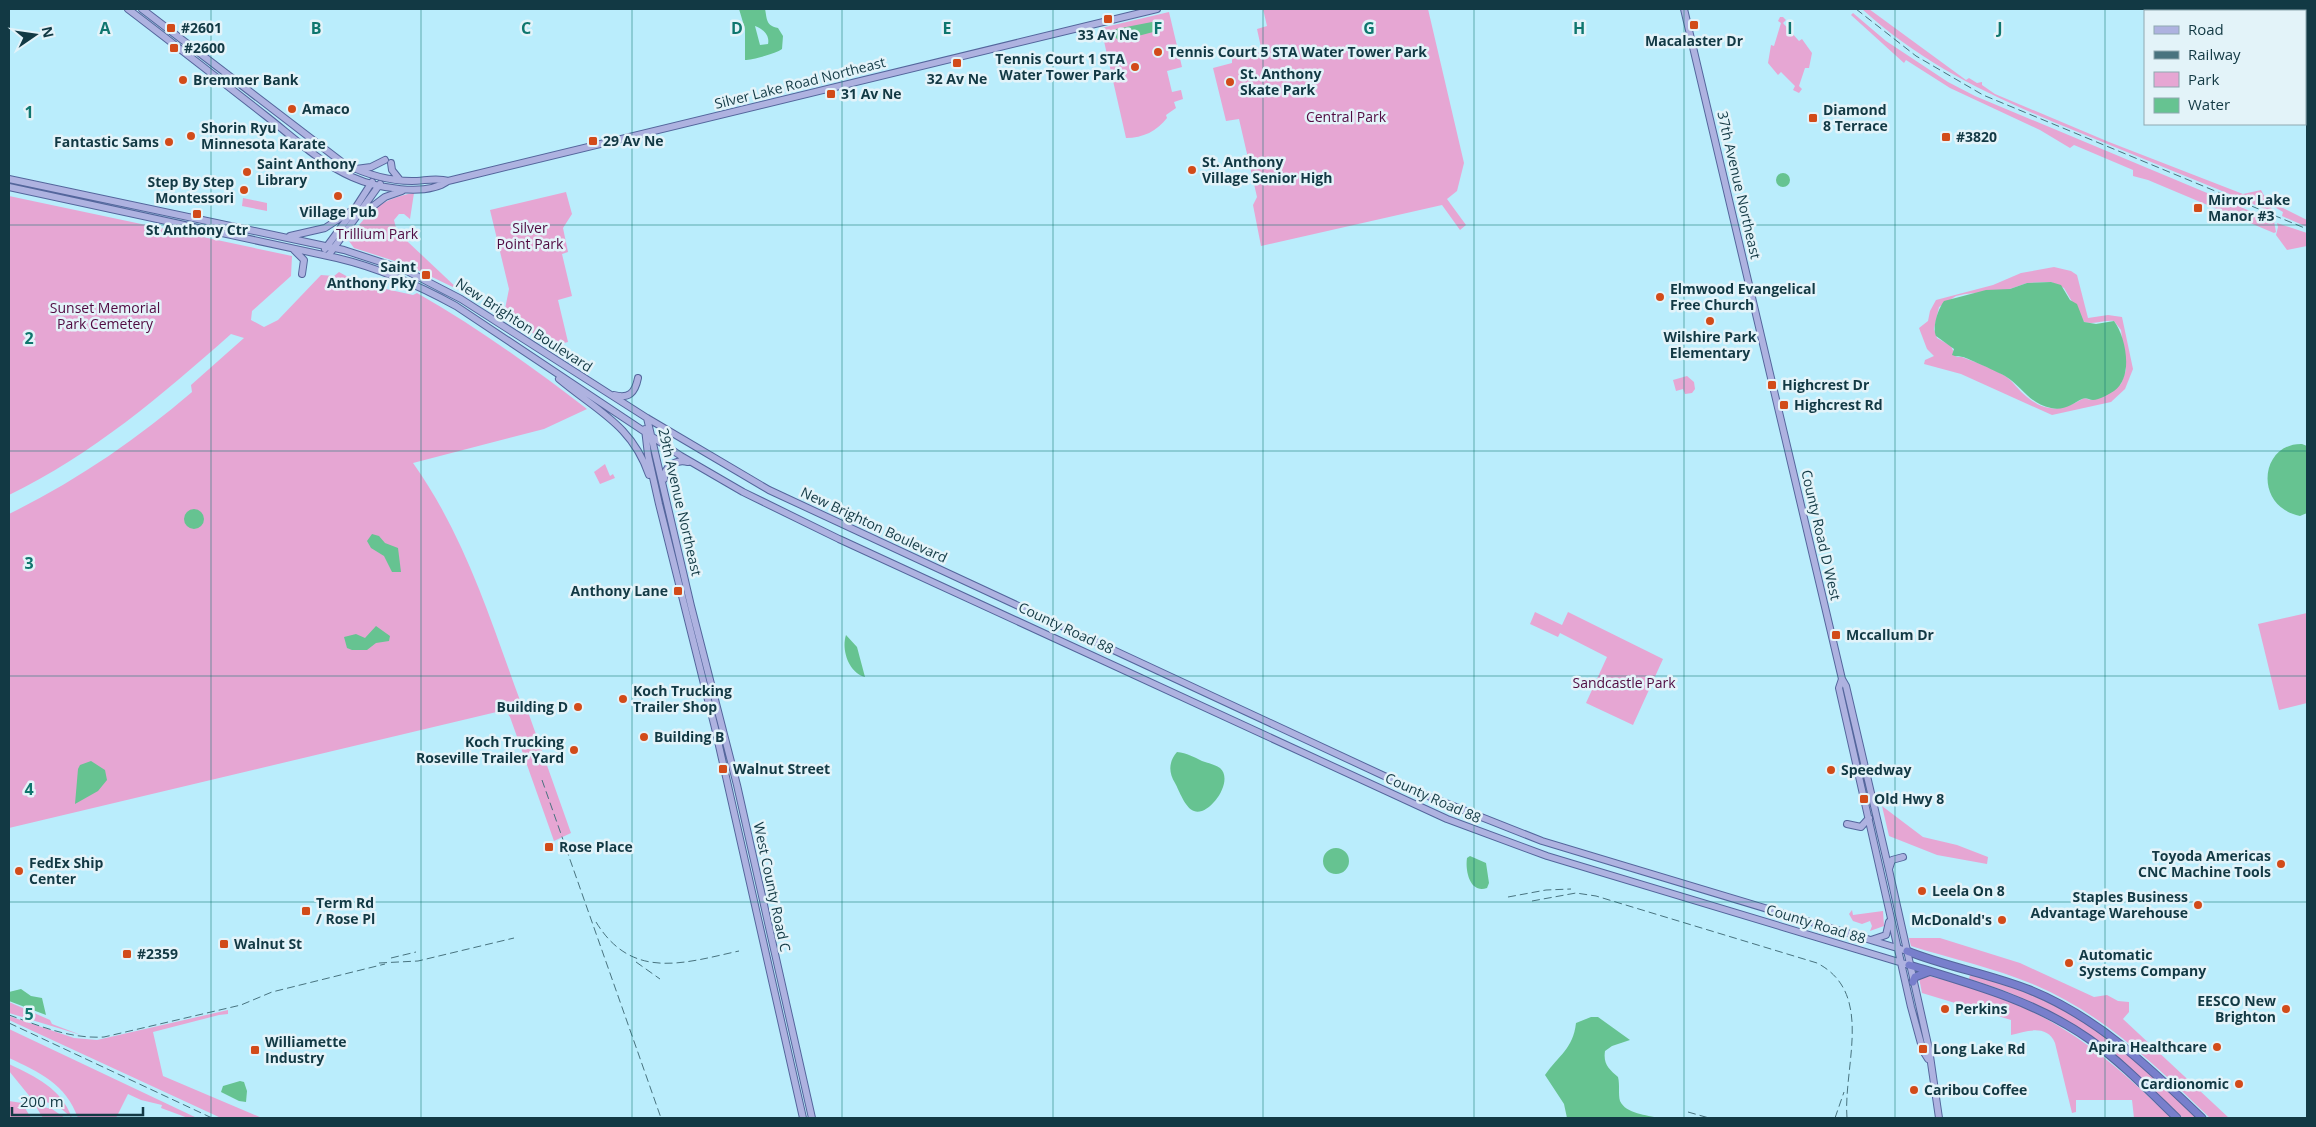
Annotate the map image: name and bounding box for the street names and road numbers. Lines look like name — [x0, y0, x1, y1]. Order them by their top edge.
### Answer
street label: Silver Lake Road Northeast — [712, 52, 887, 113]
street label: 37th Avenue Northeast — [1713, 109, 1766, 261]
street label: New Brighton Boulevard — [452, 273, 596, 376]
street label: 29th Avenue Northeast — [654, 426, 707, 578]
street label: County Road D West — [1797, 468, 1846, 602]
street label: New Brighton Boulevard — [798, 482, 951, 567]
street label: County Road 88 — [1015, 597, 1117, 658]
street label: County Road 88 — [1382, 768, 1484, 827]
street label: West County Road C — [749, 820, 796, 954]
street label: County Road 88 — [1764, 899, 1868, 948]

